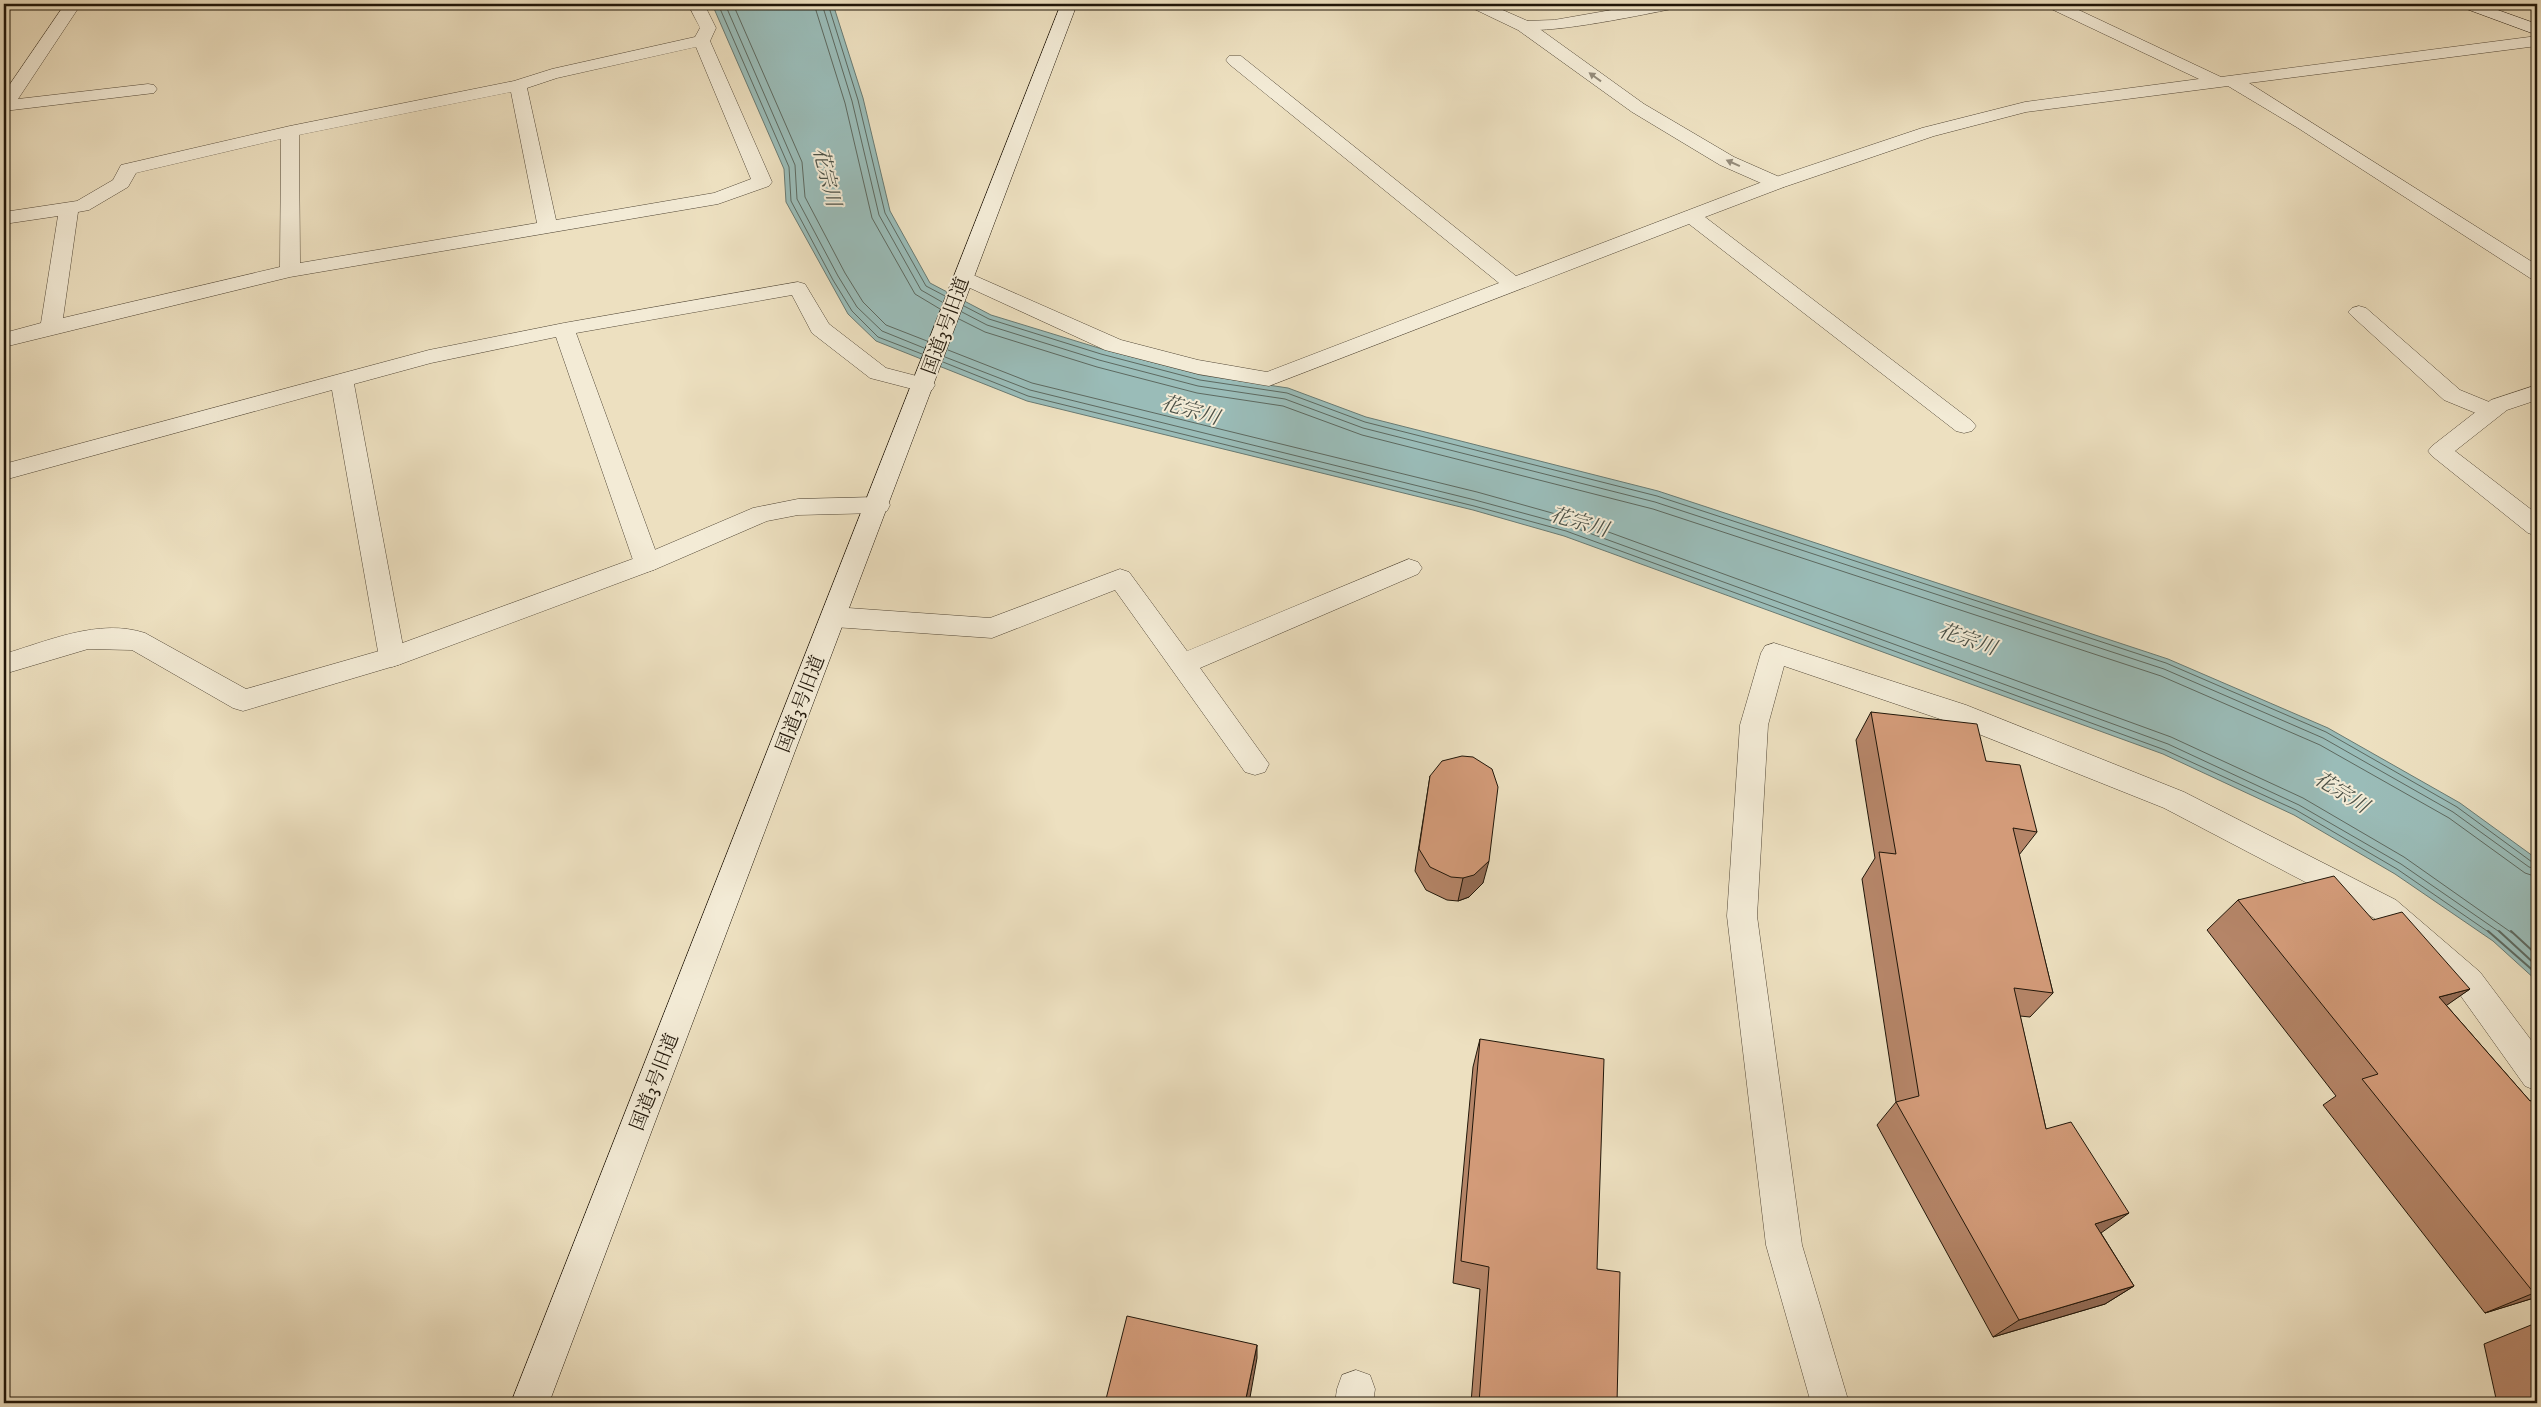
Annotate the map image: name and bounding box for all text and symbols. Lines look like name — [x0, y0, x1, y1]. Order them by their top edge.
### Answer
one-way arrow — [1588, 72, 1602, 82]
water label: 花宗川 — [807, 145, 846, 211]
one-way arrow — [1726, 159, 1740, 167]
street label: 国道3号旧道 — [918, 274, 974, 378]
water label: 花宗川 — [1158, 391, 1224, 432]
water label: 花宗川 — [1547, 503, 1613, 544]
water label: 花宗川 — [1935, 618, 2001, 662]
street label: 国道3号旧道 — [772, 652, 830, 756]
water label: 花宗川 — [2309, 767, 2375, 821]
street label: 国道3号旧道 — [626, 1030, 684, 1134]

